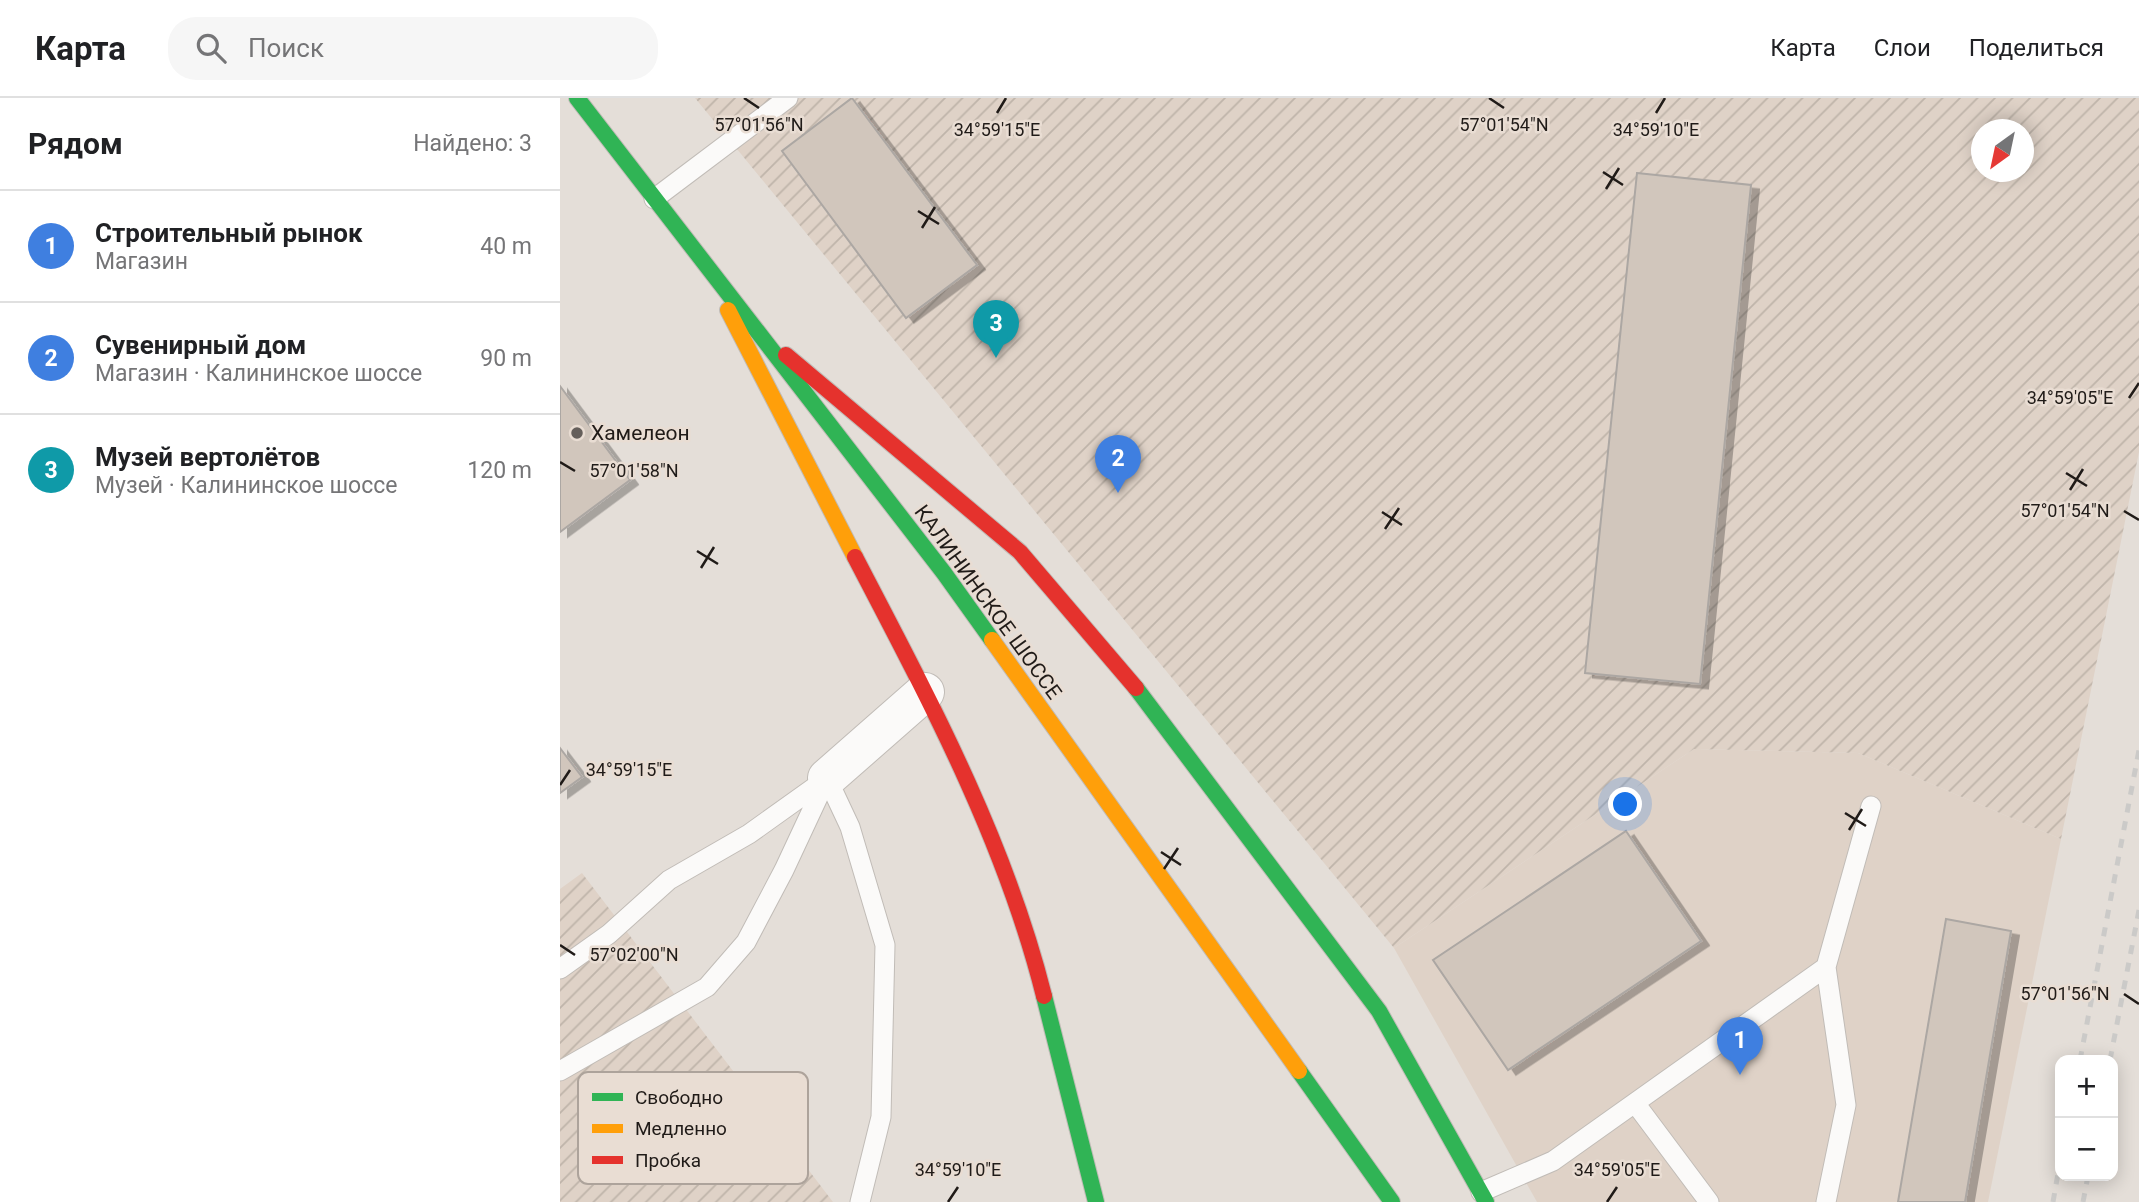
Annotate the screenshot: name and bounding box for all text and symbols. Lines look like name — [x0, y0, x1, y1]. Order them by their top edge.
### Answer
search box — [168, 17, 658, 80]
text: Карта — [35, 29, 126, 68]
icon: search — [192, 29, 230, 67]
text: Поиск — [248, 33, 324, 63]
text: Карта — [1770, 34, 1836, 62]
text: Слои — [1874, 34, 1931, 62]
text: Поделиться — [1969, 34, 2104, 62]
text: 57°01'56"N — [714, 114, 804, 135]
text: 57°01'54"N — [1459, 114, 1549, 135]
text: 34°59'15"E — [954, 119, 1040, 140]
text: 34°59'10"E — [1613, 119, 1699, 140]
north arrow — [1971, 119, 2034, 182]
text: Рядом — [28, 126, 123, 161]
text: Найдено: 3 — [413, 130, 532, 157]
text: Строительный рынок — [95, 218, 363, 248]
text: 1 — [44, 233, 58, 260]
text: 40 m — [480, 233, 532, 260]
text: Магазин — [95, 248, 188, 275]
pin: 3 — [973, 300, 1019, 358]
text: Сувенирный дом — [95, 330, 306, 360]
text: 2 — [44, 345, 58, 372]
text: 90 m — [480, 345, 532, 372]
text: Магазин · Калининское шоссе — [95, 360, 422, 387]
text: 34°59'05"E — [2027, 387, 2113, 408]
place label: Хамелеон — [591, 421, 690, 445]
marker: Хамелеон — [569, 425, 585, 441]
pin: 2 — [1095, 435, 1141, 493]
text: Музей вертолётов — [95, 442, 320, 472]
text: 3 — [44, 457, 58, 484]
text: 120 m — [467, 457, 532, 484]
text: 57°01'58"N — [589, 460, 679, 481]
text: Музей · Калининское шоссе — [95, 472, 397, 499]
street label: КАЛИНИНСКОЕ ШОССЕ — [909, 500, 1067, 704]
text: 57°01'54"N — [2020, 500, 2110, 521]
text: 34°59'15"E — [586, 759, 672, 780]
your location — [1608, 787, 1642, 821]
text: 57°02'00"N — [589, 944, 679, 965]
text: 57°01'56"N — [2020, 983, 2110, 1004]
pin: 1 — [1717, 1017, 1763, 1075]
map controls — [2055, 1055, 2118, 1181]
button: + — [2055, 1055, 2118, 1118]
legend — [578, 1072, 808, 1184]
text: Свободно — [635, 1086, 723, 1109]
text: Медленно — [635, 1117, 727, 1140]
button: − — [2055, 1118, 2118, 1181]
text: Пробка — [635, 1149, 701, 1172]
text: 34°59'10"E — [915, 1159, 1001, 1180]
text: 34°59'05"E — [1574, 1159, 1660, 1180]

